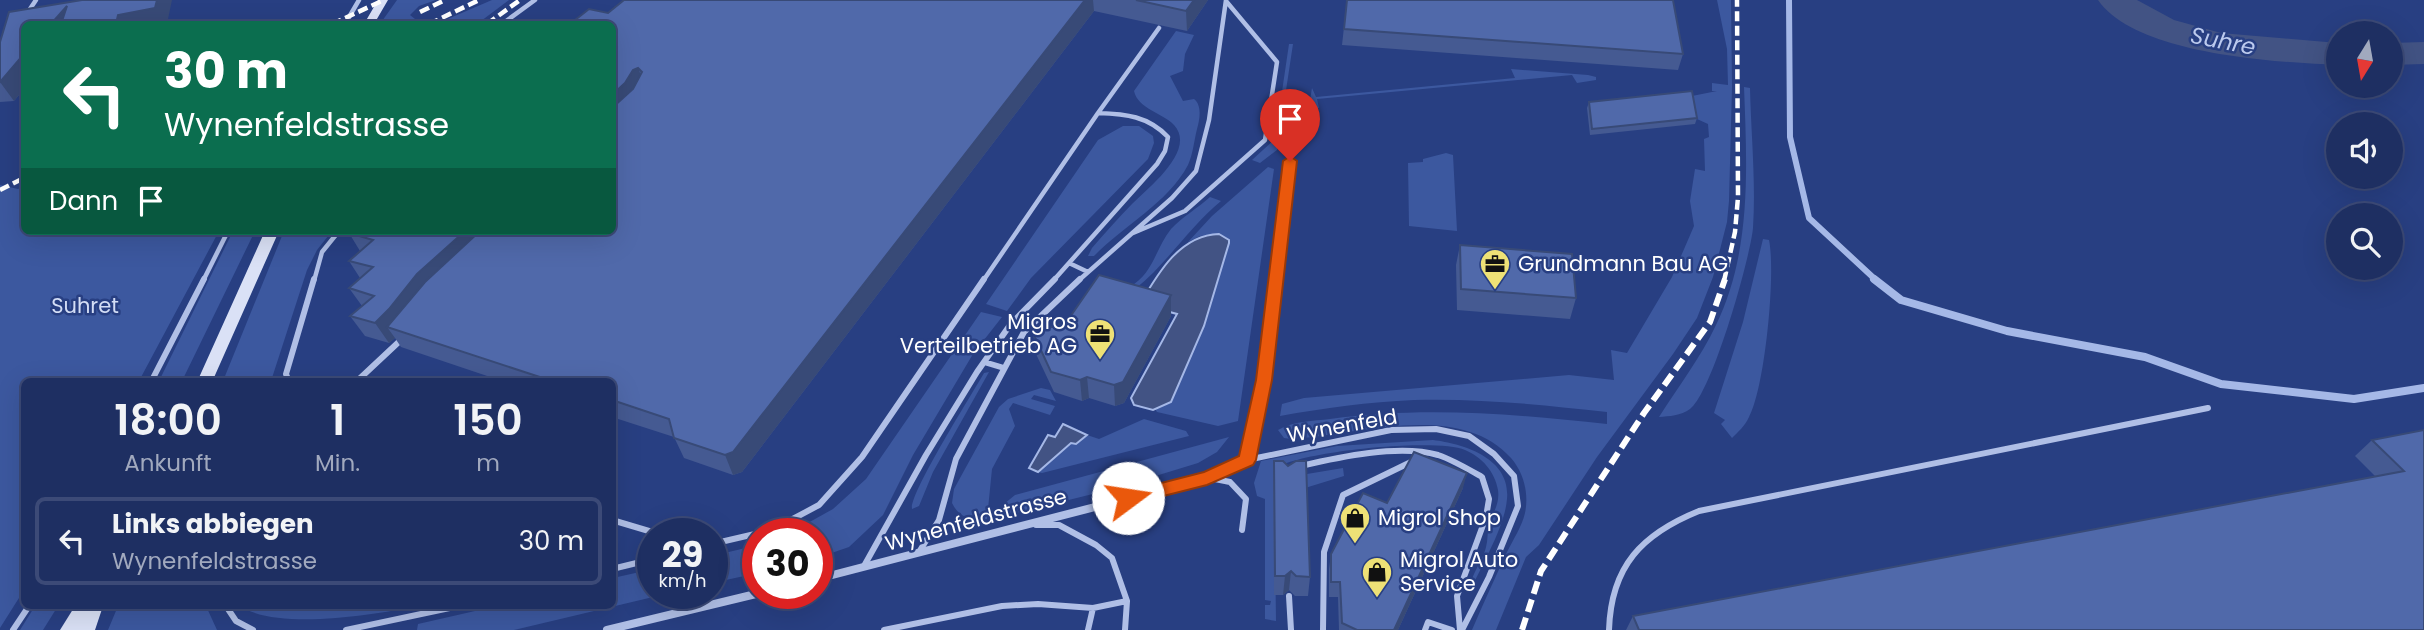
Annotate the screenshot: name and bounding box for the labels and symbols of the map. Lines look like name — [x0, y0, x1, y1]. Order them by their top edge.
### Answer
water label: Suhre — [2188, 19, 2258, 63]
north arrow — [2326, 21, 2403, 98]
pin — [1260, 89, 1320, 161]
office icon: Grundmann Bau AG — [1478, 247, 1512, 291]
place label: Grundmann Bau AG — [1518, 249, 1728, 278]
park label: Suhret — [51, 291, 119, 320]
place label: Migros Verteilbetrieb AG — [900, 307, 1077, 360]
office icon: Migros Verteilbetrieb AG — [1083, 317, 1117, 361]
street label: Wynenfeld — [1284, 402, 1399, 449]
position arrow — [1091, 461, 1165, 535]
street label: Wynenfeldstrasse — [882, 481, 1070, 558]
shop icon: Migrol Shop — [1338, 501, 1372, 545]
place label: Migrol Shop — [1378, 503, 1501, 532]
speed limit sign: 30 — [742, 518, 833, 609]
place label: Migrol Auto Service — [1400, 545, 1518, 598]
shop icon: Migrol Auto Service — [1360, 555, 1394, 599]

